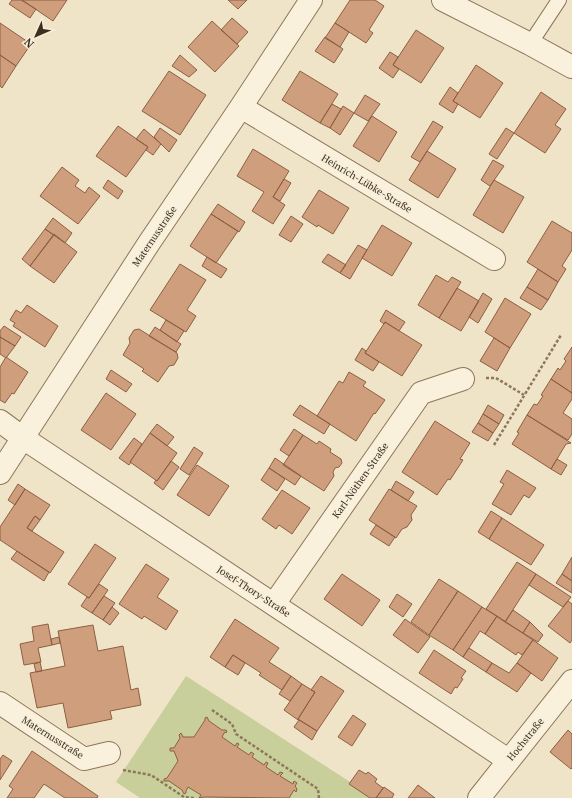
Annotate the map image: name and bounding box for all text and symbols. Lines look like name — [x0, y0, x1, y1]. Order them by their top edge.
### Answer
north arrow — [16, 16, 56, 56]
text: N — [21, 35, 37, 51]
street label: Heinrich-Lübke-Straße — [319, 151, 414, 216]
street label: Maternusstraße — [129, 203, 180, 269]
street label: Karl-Nöthen-Straße — [329, 440, 391, 521]
street label: Josef-Thory-Straße — [215, 563, 293, 620]
street label: Maternusstraße — [19, 713, 86, 762]
street label: Hochstraße — [504, 715, 547, 763]

